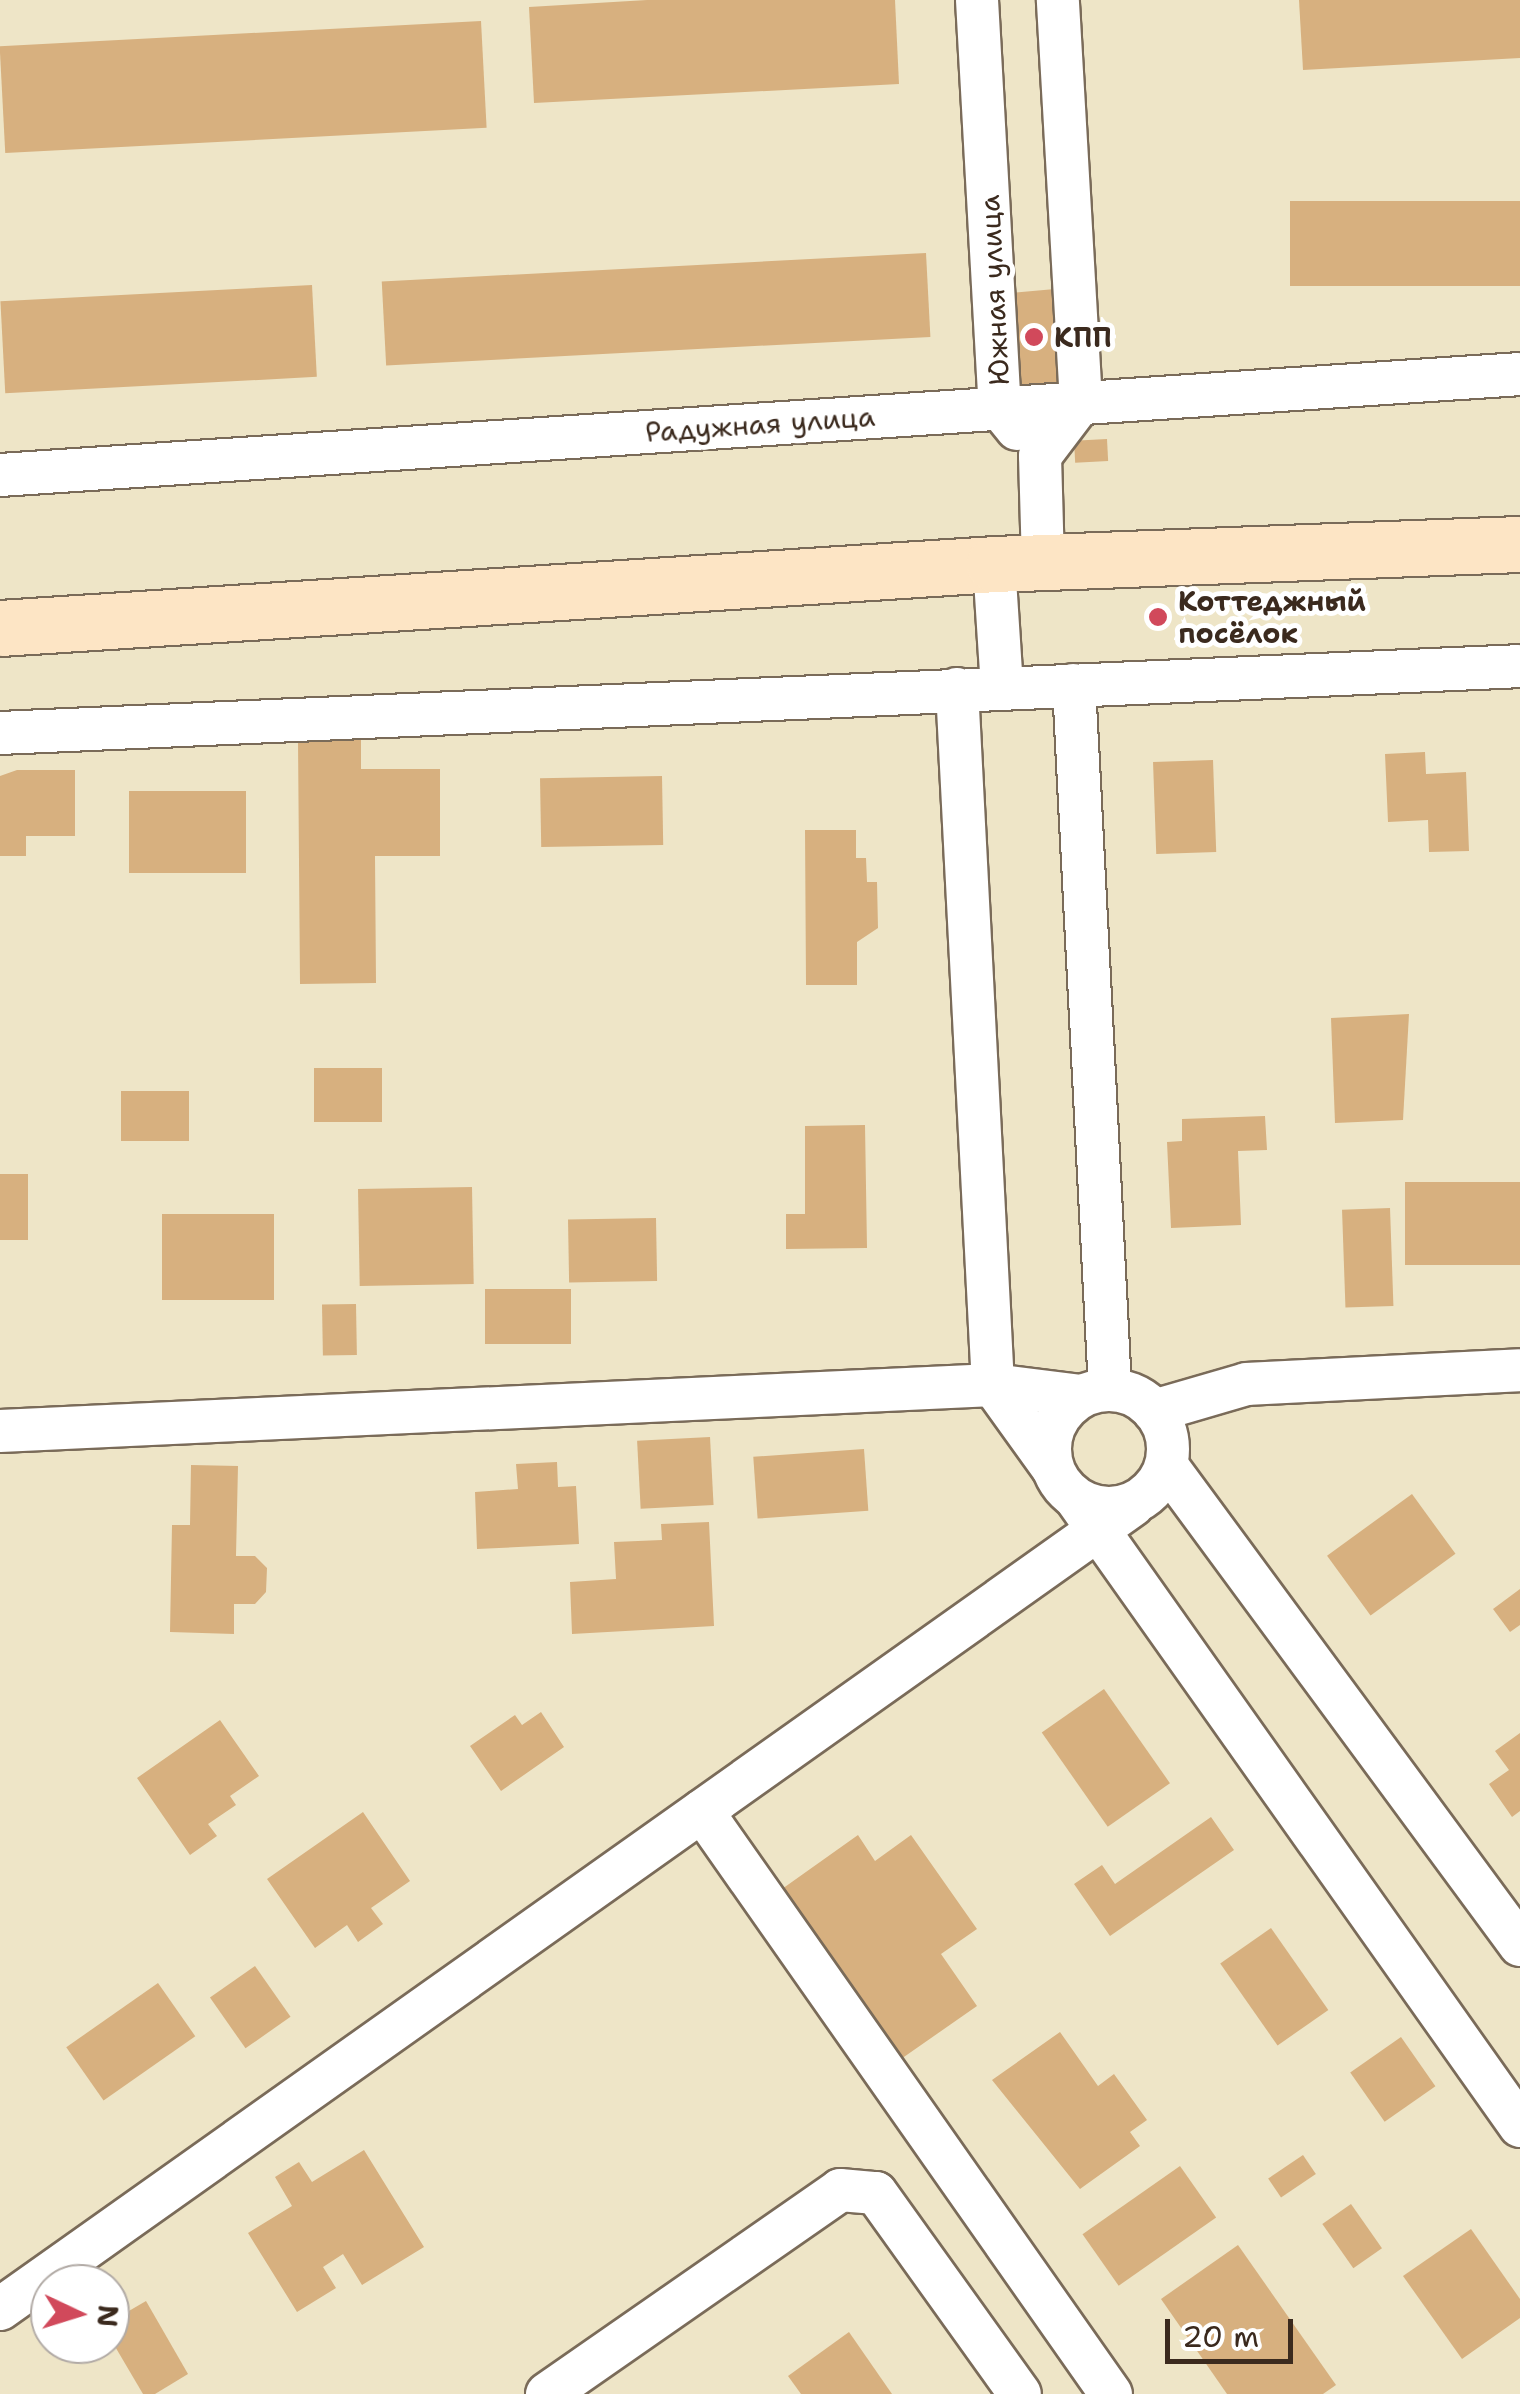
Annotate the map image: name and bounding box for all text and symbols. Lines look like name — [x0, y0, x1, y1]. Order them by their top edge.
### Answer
street label: Южная улица — [972, 194, 1016, 386]
place label: КПП — [1054, 320, 1112, 354]
marker: КПП — [1023, 326, 1045, 348]
street label: Радужная улица — [644, 399, 876, 449]
place label: Коттеджный посёлок — [1178, 584, 1366, 650]
marker: Коттеджный посёлок — [1147, 606, 1169, 628]
north arrow — [30, 2264, 130, 2364]
scale bar — [1170, 2299, 1298, 2361]
text: N — [88, 2304, 128, 2328]
text: 20 m — [1182, 2316, 1259, 2357]

